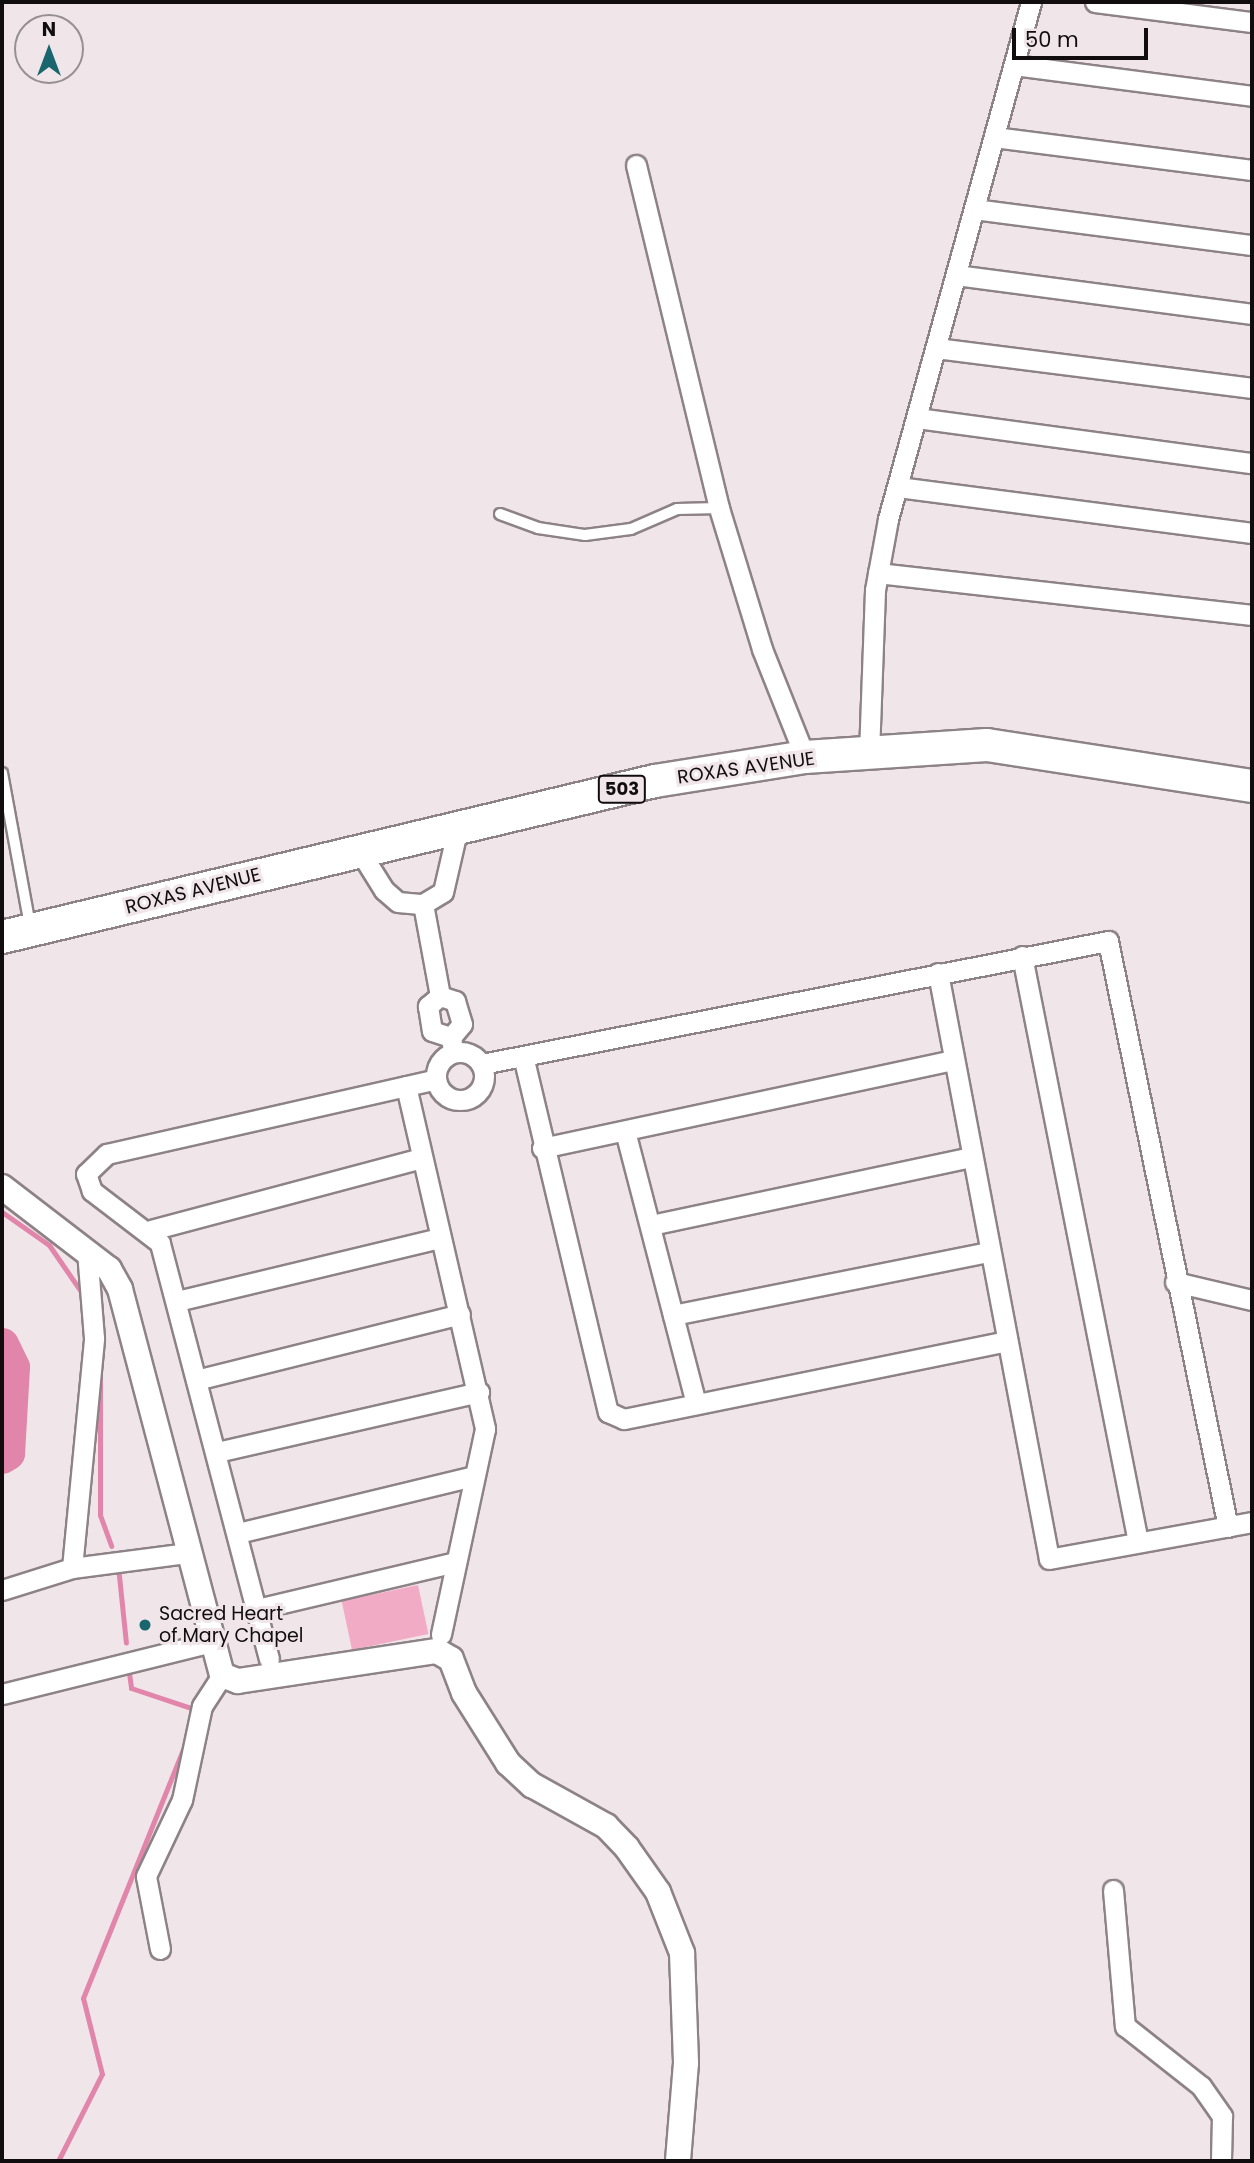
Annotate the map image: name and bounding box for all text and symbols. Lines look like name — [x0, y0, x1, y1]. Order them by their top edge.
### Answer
north arrow — [14, 14, 84, 84]
scale bar — [1016, 14, 1152, 58]
text: N — [42, 16, 56, 43]
text: 50 m — [1025, 25, 1079, 54]
street label: ROXAS AVENUE — [676, 747, 816, 789]
road number: 503 — [598, 774, 646, 804]
street label: ROXAS AVENUE — [123, 863, 263, 919]
place label: Sacred Heart of Mary Chapel — [159, 1603, 304, 1647]
marker: Sacred Heart of Mary Chapel — [137, 1617, 153, 1633]

